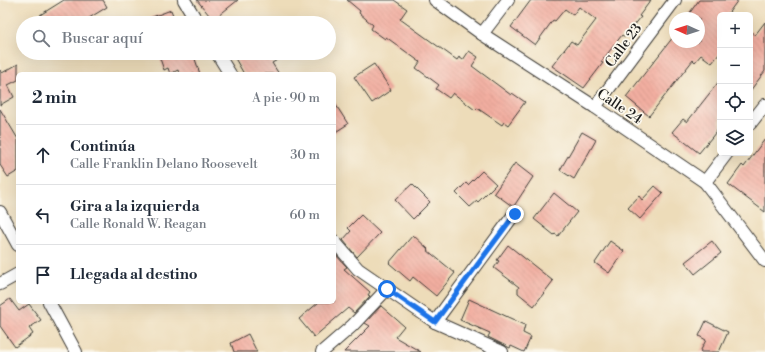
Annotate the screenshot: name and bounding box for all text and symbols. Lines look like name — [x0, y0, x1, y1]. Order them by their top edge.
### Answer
north arrow — [669, 12, 705, 48]
map controls — [717, 12, 753, 156]
button: + — [717, 12, 753, 48]
search box — [16, 16, 336, 60]
street label: Calle 23 — [601, 20, 646, 71]
icon: search — [30, 27, 52, 49]
text: Buscar aquí — [62, 29, 143, 48]
button: − — [717, 48, 753, 84]
button: locate — [717, 84, 753, 120]
street label: Calle 24 — [593, 85, 646, 129]
text: 2 min — [32, 87, 77, 109]
text: A pie · 90 m — [252, 90, 320, 106]
button: layers — [717, 120, 753, 156]
text: Continúa — [70, 137, 135, 156]
icon: ahead — [32, 144, 54, 166]
text: 30 m — [290, 147, 320, 163]
text: Calle Franklin Delano Roosevelt — [70, 156, 258, 172]
text: Gira a la izquierda — [70, 197, 200, 216]
icon: left — [32, 204, 54, 226]
route end — [506, 205, 524, 223]
text: 60 m — [289, 207, 320, 223]
text: Calle Ronald W. Reagan — [70, 216, 206, 232]
icon: arrive — [32, 264, 54, 286]
text: Llegada al destino — [70, 265, 198, 284]
route start — [378, 280, 396, 298]

